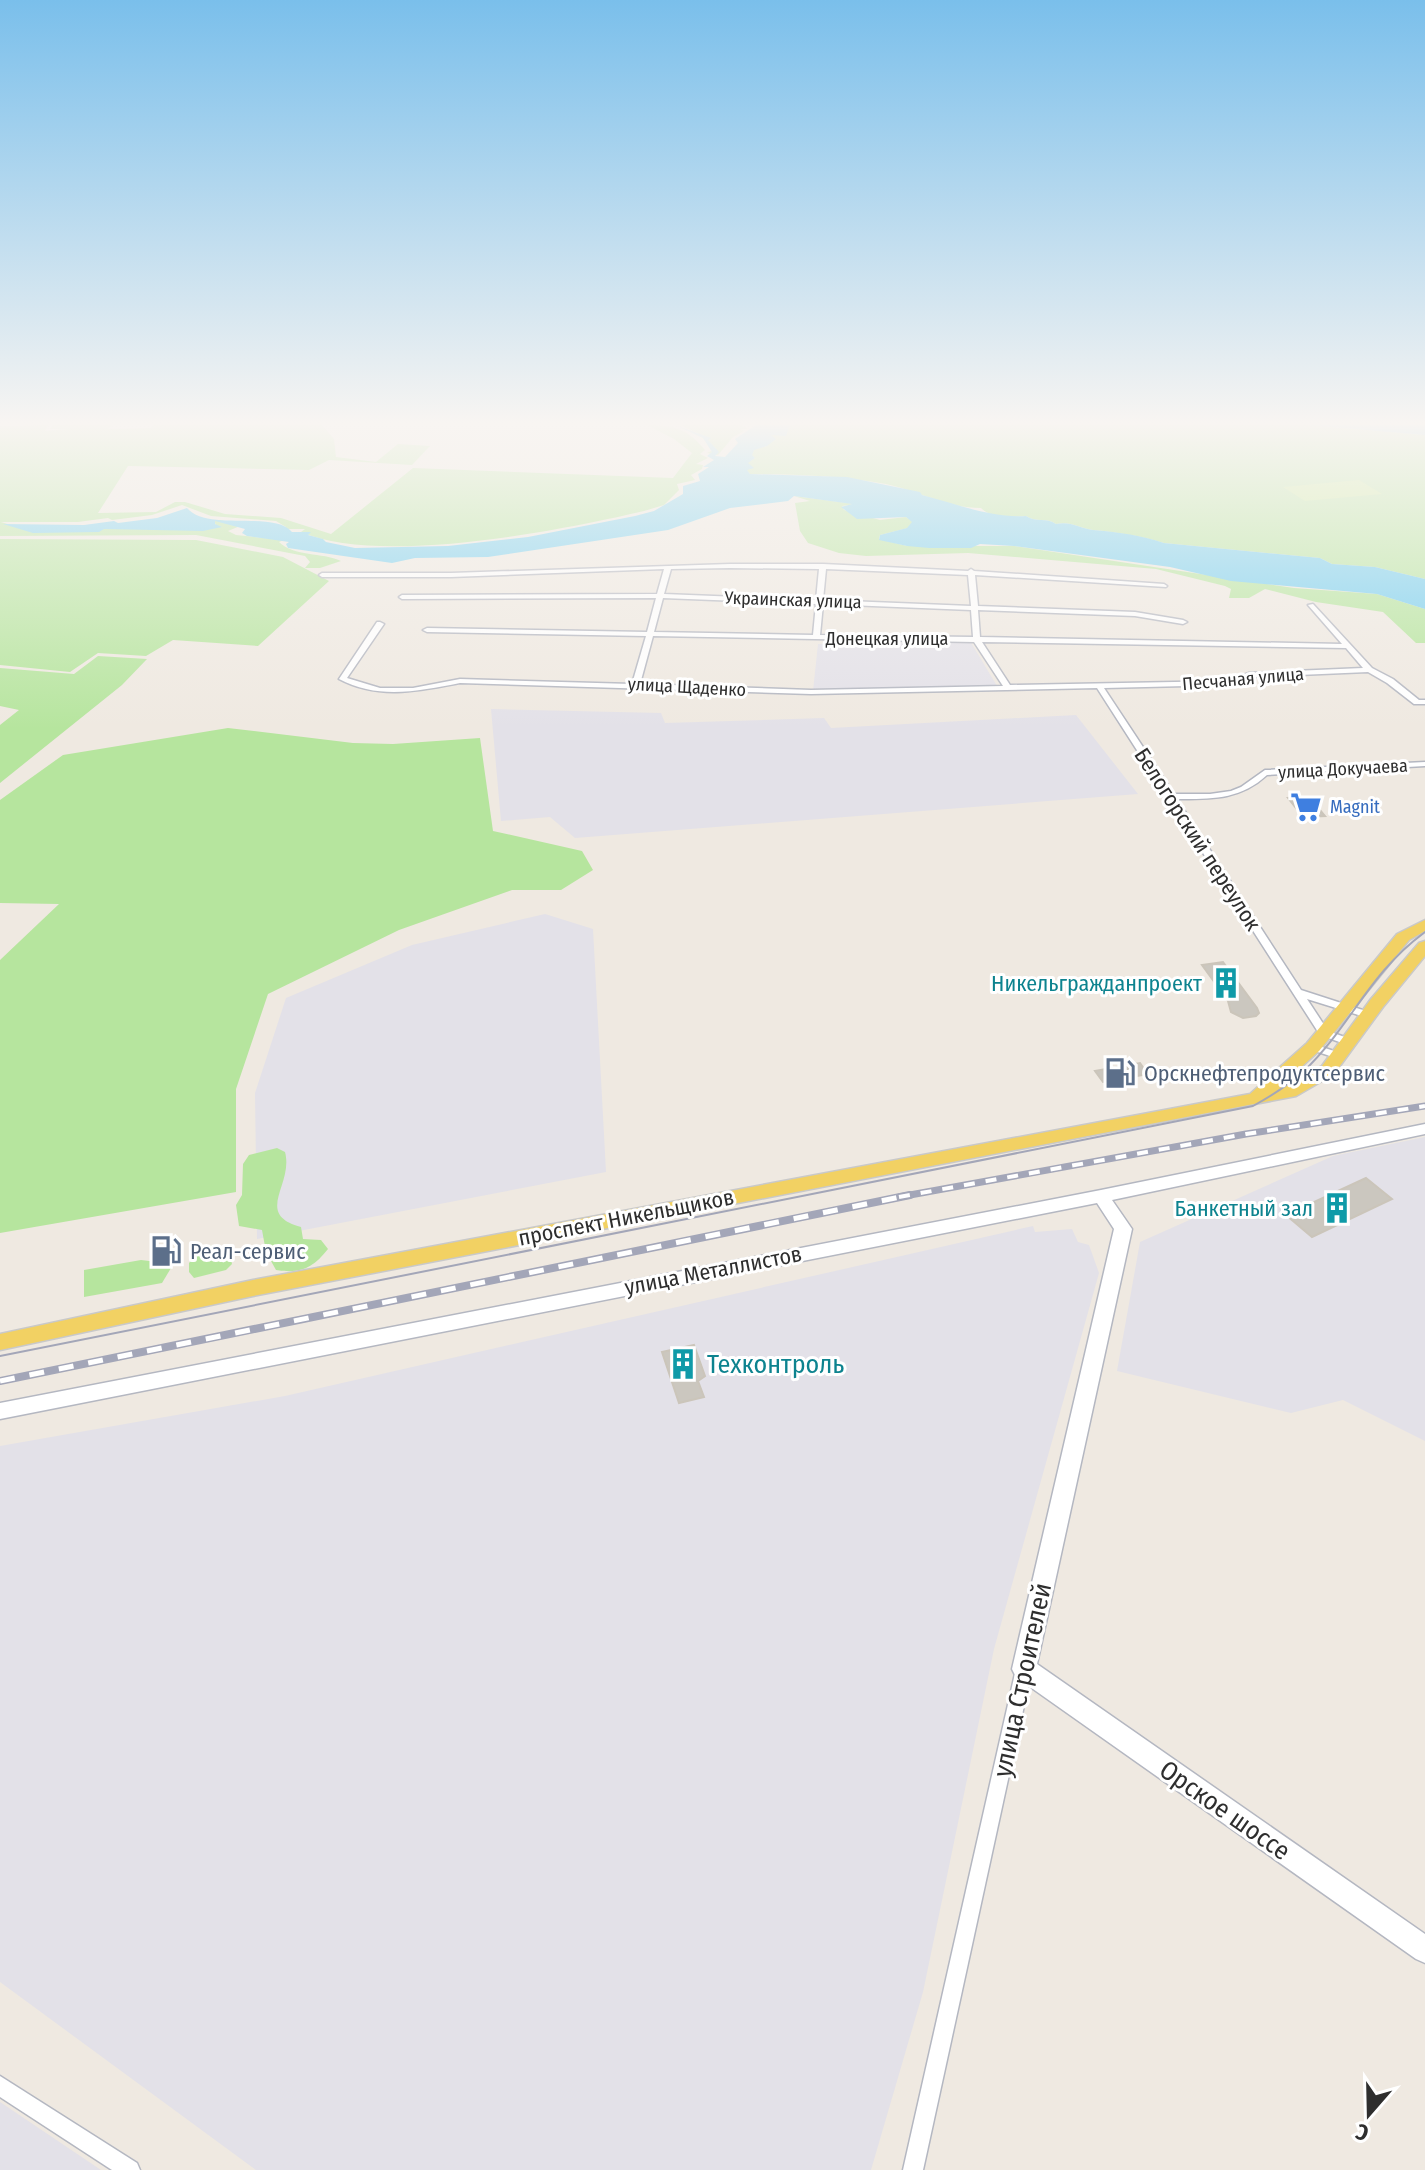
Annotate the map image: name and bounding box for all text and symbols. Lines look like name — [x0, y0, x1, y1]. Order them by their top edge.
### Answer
street label: Украинская улица — [723, 587, 862, 613]
street label: Донецкая улица — [825, 628, 949, 650]
street label: Песчаная улица — [1181, 663, 1305, 695]
street label: улица Щаденко — [627, 673, 747, 701]
street label: Белогорский переулок — [1128, 743, 1267, 936]
street label: улица Докучаева — [1278, 755, 1408, 783]
supermarket icon: Magnit — [1289, 790, 1323, 824]
place label: Magnit — [1330, 796, 1380, 818]
building icon: Никельгражданпроект — [1209, 966, 1243, 1000]
place label: Никельгражданпроект — [991, 970, 1202, 997]
fuel station icon: Орскнефтепродуктсервис — [1103, 1056, 1137, 1090]
place label: Орскнефтепродуктсервис — [1144, 1060, 1386, 1087]
street label: проспект Никельщиков — [516, 1183, 736, 1252]
building icon: Банкетный зал — [1320, 1191, 1354, 1225]
place label: Банкетный зал — [1175, 1195, 1313, 1222]
fuel station icon: Реал-сервис — [149, 1234, 183, 1268]
place label: Реал-сервис — [190, 1238, 306, 1265]
street label: улица Металлистов — [622, 1240, 804, 1301]
building icon: Техконтроль — [666, 1347, 700, 1381]
place label: Техконтроль — [707, 1349, 844, 1380]
street label: улица Строителей — [987, 1580, 1058, 1780]
street label: Орское шоссе — [1153, 1754, 1296, 1867]
north arrow — [1329, 2074, 1409, 2154]
text: С — [1352, 2118, 1372, 2147]

